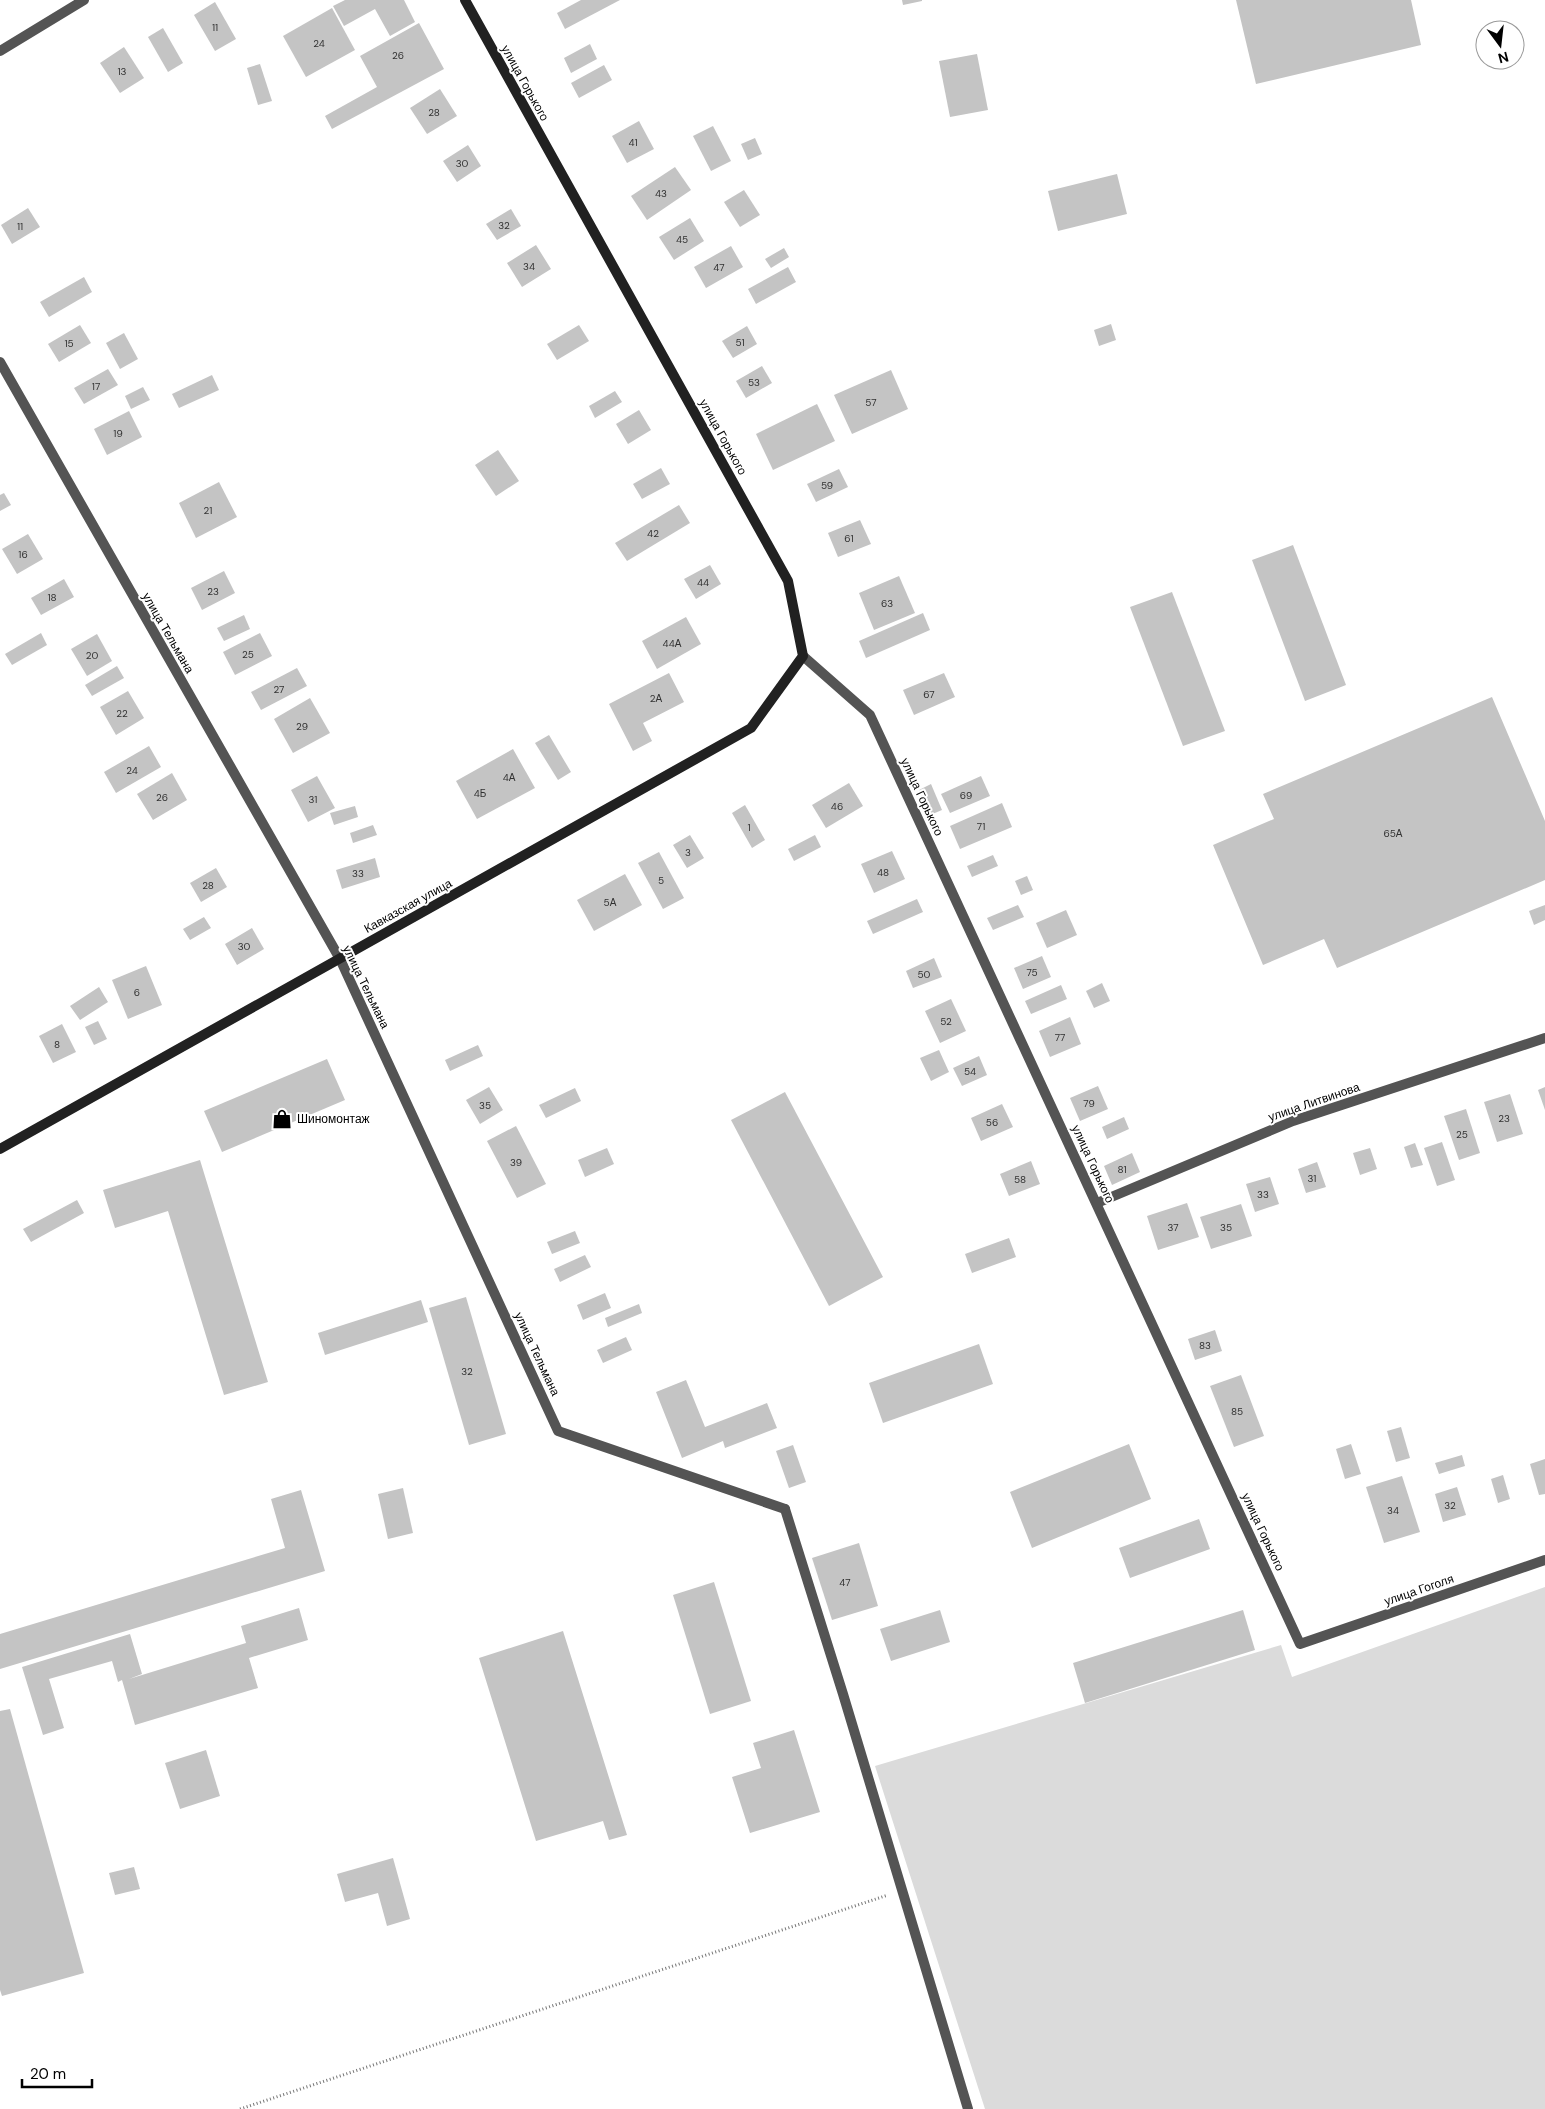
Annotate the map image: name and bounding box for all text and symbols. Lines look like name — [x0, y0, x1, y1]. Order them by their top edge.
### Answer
north arrow — [1475, 20, 1525, 70]
house number: 11 — [212, 21, 218, 34]
house number: 24 — [313, 37, 325, 50]
street label: улица Горького — [498, 42, 553, 124]
text: N — [1496, 48, 1511, 68]
house number: 26 — [392, 49, 404, 62]
house number: 13 — [117, 65, 127, 78]
house number: 28 — [428, 106, 440, 119]
house number: 41 — [628, 136, 638, 149]
house number: 30 — [456, 157, 469, 170]
house number: 43 — [655, 187, 667, 200]
house number: 32 — [498, 219, 510, 232]
house number: 11 — [17, 220, 23, 233]
house number: 45 — [676, 233, 688, 246]
house number: 34 — [523, 260, 535, 273]
house number: 47 — [713, 261, 725, 274]
house number: 51 — [735, 336, 745, 349]
house number: 15 — [64, 337, 74, 350]
house number: 53 — [748, 376, 760, 389]
house number: 17 — [92, 380, 100, 393]
street label: улица Горького — [696, 396, 751, 478]
house number: 57 — [865, 396, 877, 409]
house number: 19 — [113, 427, 123, 440]
house number: 59 — [821, 479, 833, 492]
house number: 21 — [204, 504, 212, 517]
house number: 42 — [647, 527, 659, 540]
house number: 61 — [844, 532, 854, 545]
house number: 16 — [18, 548, 28, 561]
house number: 44 — [697, 576, 709, 589]
house number: 23 — [207, 585, 219, 598]
street label: улица Тельмана — [138, 590, 198, 677]
house number: 18 — [47, 591, 57, 604]
house number: 63 — [881, 597, 893, 610]
house number: 44А — [663, 637, 682, 650]
house number: 25 — [242, 648, 254, 661]
house number: 20 — [86, 649, 98, 662]
house number: 27 — [274, 683, 284, 696]
house number: 67 — [923, 688, 935, 701]
house number: 2А — [650, 692, 663, 705]
house number: 22 — [116, 707, 128, 720]
house number: 29 — [296, 720, 308, 733]
street label: улица Горького — [897, 755, 947, 839]
house number: 24 — [126, 764, 138, 777]
house number: 4А — [503, 771, 516, 784]
house number: 4Б — [474, 787, 487, 800]
house number: 69 — [960, 789, 972, 802]
house number: 26 — [156, 791, 168, 804]
house number: 31 — [309, 793, 317, 806]
house number: 46 — [831, 800, 843, 813]
house number: 71 — [977, 820, 985, 833]
house number: 1 — [747, 821, 751, 834]
house number: 65А — [1384, 827, 1403, 840]
house number: 3 — [685, 846, 691, 859]
house number: 48 — [877, 866, 889, 879]
house number: 33 — [352, 867, 364, 880]
house number: 5 — [658, 874, 664, 887]
street label: Кавказская улица — [361, 875, 455, 937]
house number: 28 — [202, 879, 214, 892]
house number: 5А — [604, 896, 617, 909]
house number: 30 — [238, 940, 251, 953]
street label: улица Тельмана — [339, 943, 393, 1032]
house number: 75 — [1026, 966, 1038, 979]
house number: 50 — [918, 968, 931, 981]
house number: 6 — [134, 986, 140, 999]
house number: 52 — [940, 1015, 952, 1028]
house number: 77 — [1055, 1031, 1065, 1044]
house number: 8 — [54, 1038, 60, 1051]
house number: 54 — [964, 1065, 976, 1078]
street label: улица Литвинова — [1266, 1079, 1362, 1125]
house number: 79 — [1083, 1097, 1095, 1110]
house number: 35 — [479, 1099, 491, 1112]
shop icon: Шиномонтаж — [271, 1108, 293, 1130]
place label: Шиномонтаж — [297, 1111, 370, 1127]
house number: 23 — [1498, 1112, 1510, 1125]
house number: 56 — [986, 1116, 998, 1129]
street label: улица Горького — [1068, 1122, 1118, 1206]
house number: 25 — [1456, 1128, 1468, 1141]
house number: 39 — [510, 1156, 522, 1169]
house number: 81 — [1118, 1163, 1127, 1176]
house number: 31 — [1308, 1172, 1316, 1185]
house number: 58 — [1014, 1173, 1026, 1186]
house number: 33 — [1257, 1188, 1269, 1201]
house number: 37 — [1167, 1221, 1179, 1234]
house number: 35 — [1220, 1221, 1232, 1234]
street label: улица Тельмана — [511, 1310, 564, 1399]
house number: 83 — [1199, 1339, 1211, 1352]
house number: 32 — [461, 1365, 473, 1378]
house number: 85 — [1231, 1405, 1243, 1418]
street label: улица Горького — [1238, 1490, 1288, 1574]
house number: 32 — [1444, 1499, 1456, 1512]
house number: 34 — [1387, 1504, 1399, 1517]
street label: улица Гоголя — [1382, 1571, 1456, 1609]
house number: 47 — [839, 1576, 851, 1589]
scale bar — [22, 2056, 92, 2088]
text: 20 m — [30, 2064, 66, 2084]

